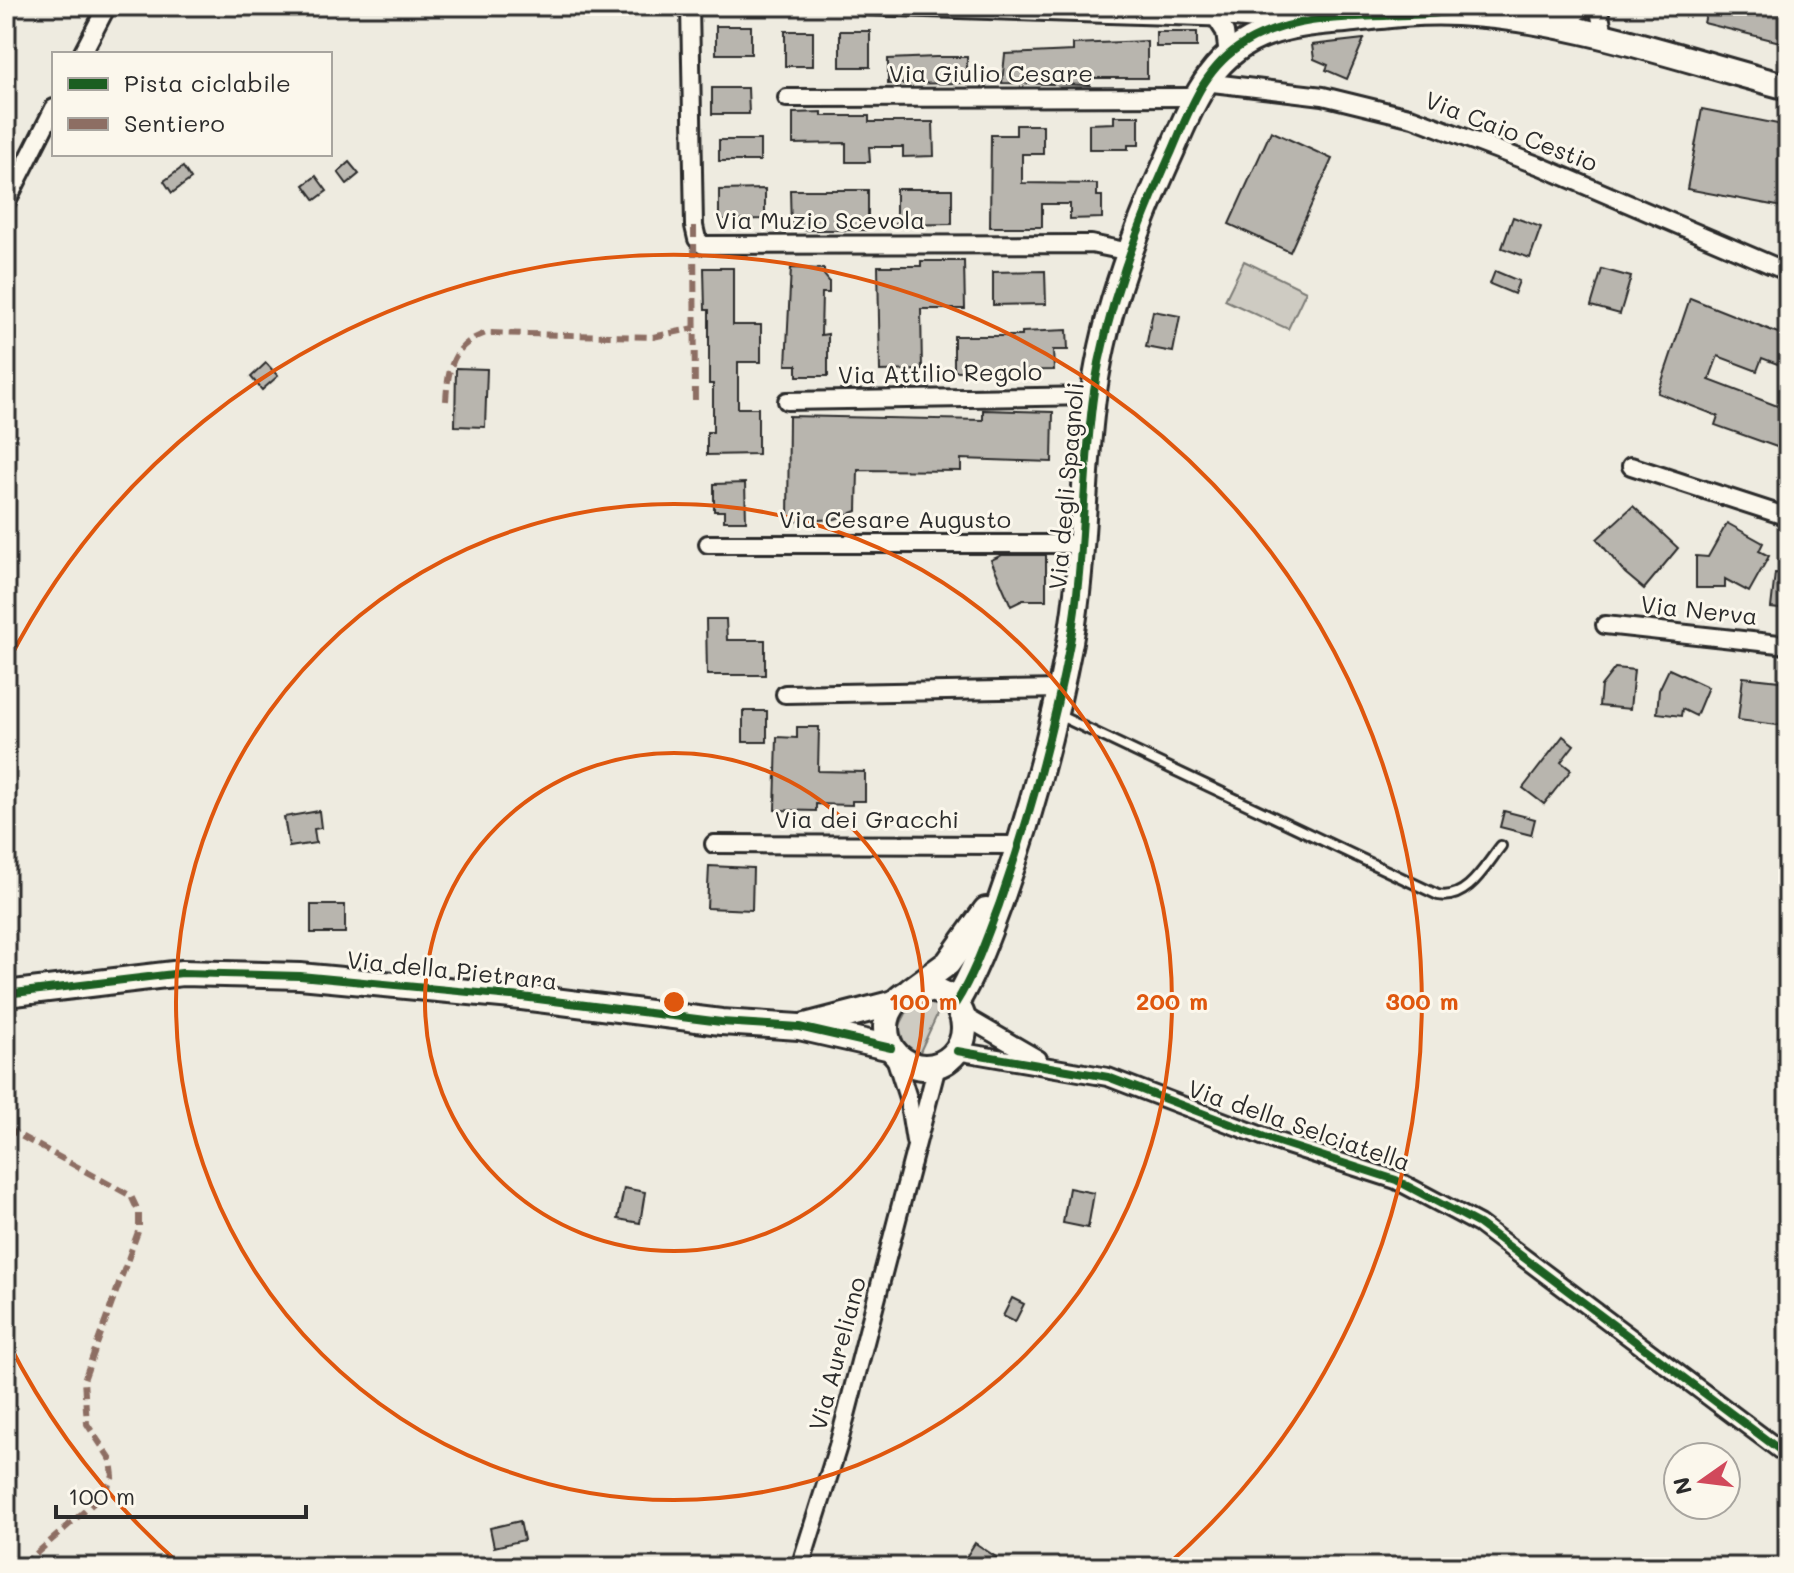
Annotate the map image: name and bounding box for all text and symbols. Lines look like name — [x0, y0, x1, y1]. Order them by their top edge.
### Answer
legend — [52, 52, 332, 156]
street label: Via Giulio Cesare — [889, 57, 1093, 88]
text: Pista ciclabile — [124, 67, 291, 98]
street label: Via Caio Cestio — [1421, 83, 1602, 178]
text: Sentiero — [124, 107, 225, 138]
street label: Via Muzio Scevola — [715, 204, 925, 235]
street label: Via Attilio Regolo — [838, 355, 1042, 390]
street label: Via degli Spagnoli — [1041, 381, 1090, 591]
street label: Via Cesare Augusto — [779, 503, 1011, 534]
street label: Via Nerva — [1639, 588, 1759, 631]
street label: Via dei Gracchi — [775, 803, 959, 834]
street label: Via della Pietrara — [345, 943, 559, 996]
text: 100 m — [888, 985, 958, 1016]
text: 200 m — [1136, 985, 1208, 1016]
text: 300 m — [1386, 985, 1458, 1016]
centre of rings — [660, 988, 688, 1016]
street label: Via della Selciatella — [1184, 1072, 1415, 1177]
street label: Via Aureliano — [801, 1273, 872, 1434]
north arrow — [1662, 1441, 1742, 1521]
scale bar — [56, 1469, 306, 1519]
text: N — [1666, 1474, 1698, 1498]
text: 100 m — [68, 1480, 135, 1511]

